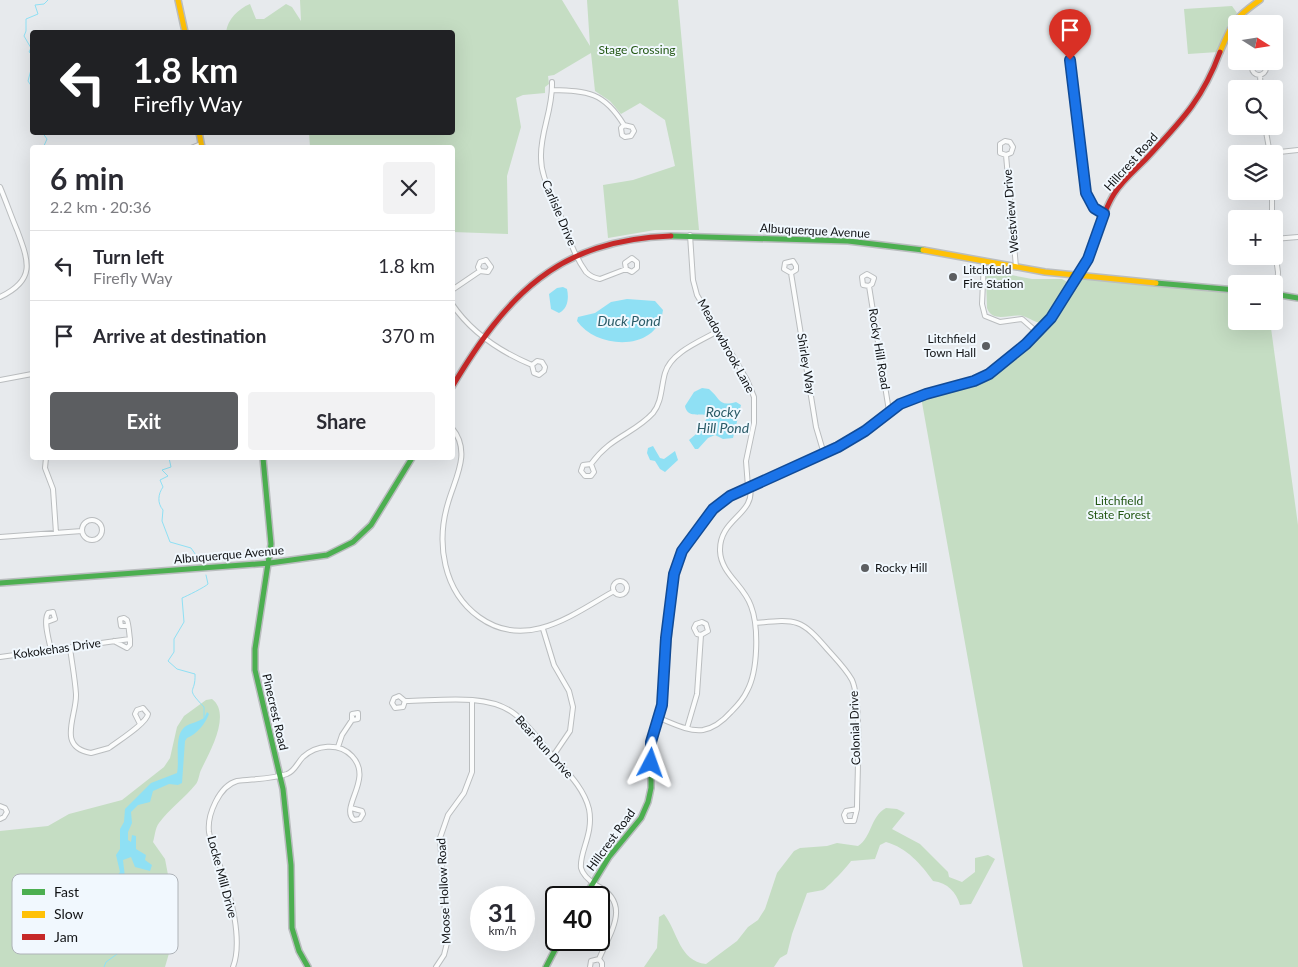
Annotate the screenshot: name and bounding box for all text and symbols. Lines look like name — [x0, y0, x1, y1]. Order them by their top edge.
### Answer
pin — [1049, 9, 1091, 60]
north arrow — [1228, 15, 1282, 70]
map controls — [1228, 15, 1283, 330]
icon: arrive — [1056, 16, 1084, 44]
park label: Stage Crossing — [598, 42, 676, 57]
text: 1.8 km — [133, 48, 238, 90]
icon: left — [50, 50, 115, 115]
button: search — [1228, 80, 1283, 135]
text: Firefly Way — [133, 90, 242, 117]
street label: Hillcrest Road — [1101, 130, 1161, 194]
button: layers — [1228, 145, 1283, 200]
text: 6 min — [50, 160, 124, 196]
button: close — [383, 162, 435, 214]
street label: Westview Drive — [999, 169, 1022, 253]
street label: Carlisle Drive — [539, 178, 580, 248]
text: 2.2 km · 20:36 — [50, 197, 151, 216]
button: + — [1228, 210, 1283, 265]
street label: Albuquerque Avenue — [760, 220, 871, 241]
text: Turn left — [93, 245, 164, 268]
icon: left — [50, 252, 78, 280]
text: 1.8 km — [378, 254, 435, 277]
place label: Litchfield Fire Station — [963, 262, 1024, 291]
text: Firefly Way — [93, 268, 173, 287]
marker: Litchfield Fire Station — [947, 271, 959, 283]
button: − — [1228, 275, 1283, 330]
street label: Meadowbrook Lane — [694, 296, 758, 395]
street label: Rocky Hill Road — [866, 307, 893, 391]
water label: Duck Pond — [597, 312, 661, 329]
icon: arrive — [50, 322, 78, 350]
text: Arrive at destination — [93, 324, 266, 347]
text: 370 m — [381, 324, 435, 347]
place label: Litchfield Town Hall — [924, 331, 976, 360]
street label: Shirley Way — [794, 332, 819, 396]
marker: Litchfield Town Hall — [980, 340, 992, 352]
button: Exit — [50, 392, 238, 450]
button: Share — [248, 392, 435, 450]
water label: Rocky Hill Pond — [697, 403, 750, 436]
park label: Litchfield State Forest — [1087, 493, 1151, 522]
street label: Albuquerque Avenue — [173, 542, 285, 567]
place label: Rocky Hill — [875, 560, 927, 575]
marker: Rocky Hill — [859, 562, 871, 574]
street label: Kokokehas Drive — [12, 635, 102, 662]
street label: Pinecrest Road — [259, 672, 292, 752]
street label: Colonial Drive — [846, 691, 863, 765]
street label: Bear Run Drive — [512, 712, 577, 781]
position arrow — [624, 736, 676, 788]
street label: Hillcrest Road — [583, 806, 638, 874]
street label: Locke Mill Drive — [204, 834, 241, 920]
street label: Moose Hollow Road — [433, 838, 454, 944]
legend — [12, 874, 178, 954]
text: Fast — [54, 883, 79, 900]
speed limit sign: 40 — [545, 886, 610, 951]
text: 31 — [488, 897, 517, 927]
text: Slow — [54, 905, 84, 922]
text: km/h — [488, 923, 517, 938]
text: Jam — [54, 928, 78, 945]

